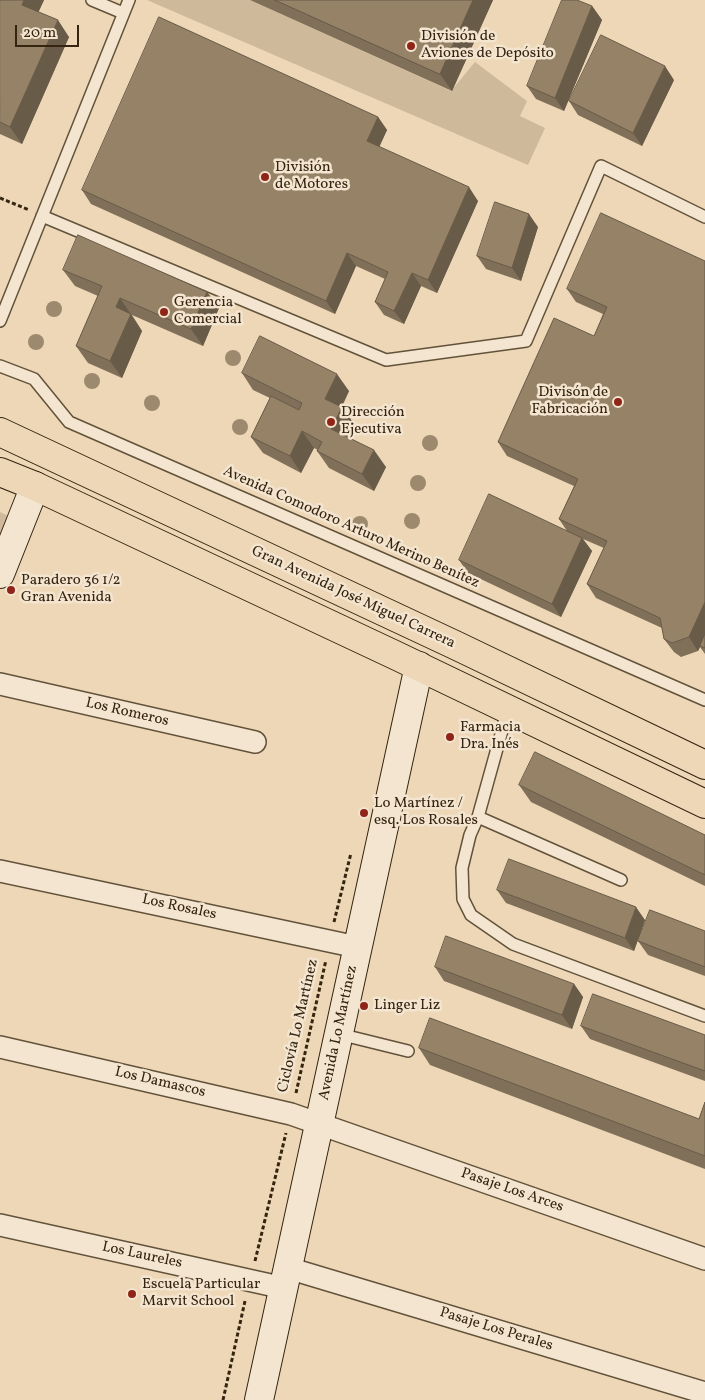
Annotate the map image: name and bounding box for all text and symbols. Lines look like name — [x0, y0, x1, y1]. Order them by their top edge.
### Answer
scale bar — [18, 15, 81, 47]
text: 20 m — [23, 23, 56, 44]
place label: División de Aviones de Depósito — [421, 28, 554, 63]
marker: División de Aviones de Depósito — [405, 40, 417, 52]
place label: División de Motores — [275, 159, 348, 194]
marker: División de Motores — [259, 171, 271, 183]
place label: Gerencia Comercial — [174, 294, 242, 329]
marker: Gerencia Comercial — [158, 306, 170, 318]
place label: Divisón de Fabricación — [532, 384, 608, 419]
marker: Divisón de Fabricación — [612, 396, 624, 408]
place label: Dirección Ejecutiva — [341, 404, 405, 439]
marker: Dirección Ejecutiva — [325, 416, 337, 428]
street label: Avenida Comodoro Arturo Merino Benítez — [220, 463, 482, 593]
street label: Gran Avenida José Miguel Carrera — [248, 543, 458, 653]
place label: Paradero 36 1/2 Gran Avenida — [21, 572, 121, 607]
marker: Paradero 36 1/2 Gran Avenida — [5, 584, 17, 596]
street label: Los Romeros — [84, 695, 170, 731]
place label: Farmacia Dra. Inés — [460, 719, 521, 754]
marker: Farmacia Dra. Inés — [444, 731, 456, 743]
place label: Lo Martínez / esq. Los Rosales — [374, 795, 478, 830]
marker: Lo Martínez / esq. Los Rosales — [358, 807, 370, 819]
street label: Los Rosales — [140, 891, 218, 925]
street label: Ciclovía Lo Martínez — [275, 958, 323, 1094]
street label: Avenida Lo Martínez — [316, 964, 362, 1102]
place label: Linger Liz — [374, 997, 440, 1015]
marker: Linger Liz — [358, 1000, 370, 1012]
street label: Los Damascos — [113, 1064, 207, 1102]
street label: Pasaje Los Arces — [458, 1165, 566, 1217]
street label: Los Laureles — [100, 1239, 184, 1273]
place label: Escuela Particular Marvit School — [142, 1276, 260, 1311]
marker: Escuela Particular Marvit School — [126, 1288, 138, 1300]
street label: Pasaje Los Perales — [437, 1304, 555, 1356]

